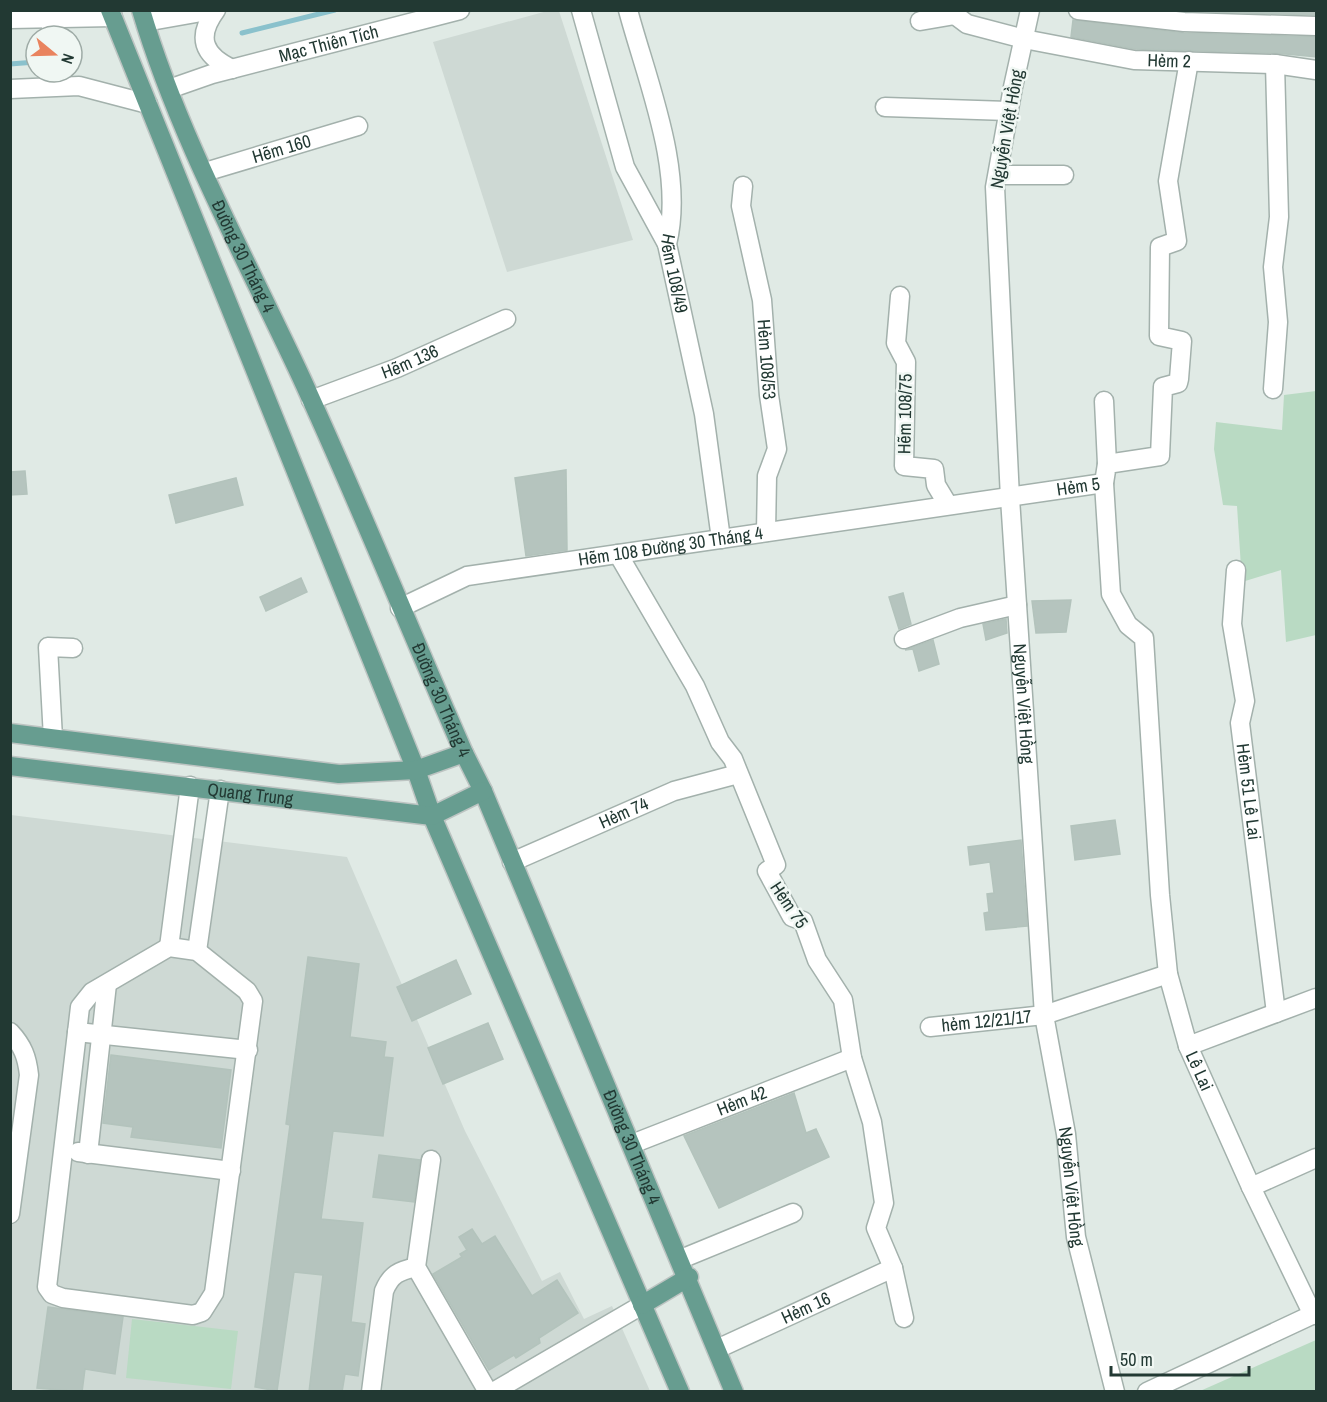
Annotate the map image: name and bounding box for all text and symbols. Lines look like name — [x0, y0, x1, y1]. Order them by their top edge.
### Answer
street label: Mạc Thiên Tích — [276, 19, 381, 68]
north arrow — [24, 24, 84, 84]
street label: Hẻm 2 — [1147, 47, 1191, 74]
text: N — [56, 51, 80, 67]
street label: Nguyễn Việt Hồng — [984, 67, 1029, 190]
street label: Hẽm 160 — [249, 128, 314, 169]
street label: Đường 30 Tháng 4 — [206, 196, 281, 317]
street label: Hẽm 108/49 — [655, 232, 695, 315]
street label: Hẻm 108/53 — [751, 318, 783, 401]
street label: Hẽm 136 — [378, 338, 442, 385]
street label: Hẽm 108/75 — [891, 374, 918, 454]
street label: Hẻm 5 — [1055, 471, 1102, 502]
street label: Hẽm 108 Đường 30 Tháng 4 — [577, 520, 764, 572]
street label: Đường 30 Tháng 4 — [406, 639, 477, 761]
street label: Nguyễn Việt Hồng — [1008, 643, 1041, 765]
street label: Hẻm 51 Lê Lai — [1231, 742, 1267, 841]
street label: Quang Trung — [206, 776, 295, 812]
street label: Hẻm 74 — [595, 791, 652, 834]
street label: Hẻm 75 — [765, 876, 814, 933]
street label: hẻm 12/21/17 — [940, 1003, 1033, 1038]
street label: Lê Lai — [1180, 1047, 1219, 1095]
street label: Hẻm 42 — [713, 1080, 770, 1122]
street label: Đường 30 Tháng 4 — [597, 1086, 667, 1208]
street label: Nguyễn Việt Hồng — [1053, 1125, 1091, 1250]
street label: Hẻm 16 — [777, 1285, 835, 1330]
scale bar — [1111, 1339, 1249, 1377]
text: 50 m — [1120, 1347, 1153, 1372]

